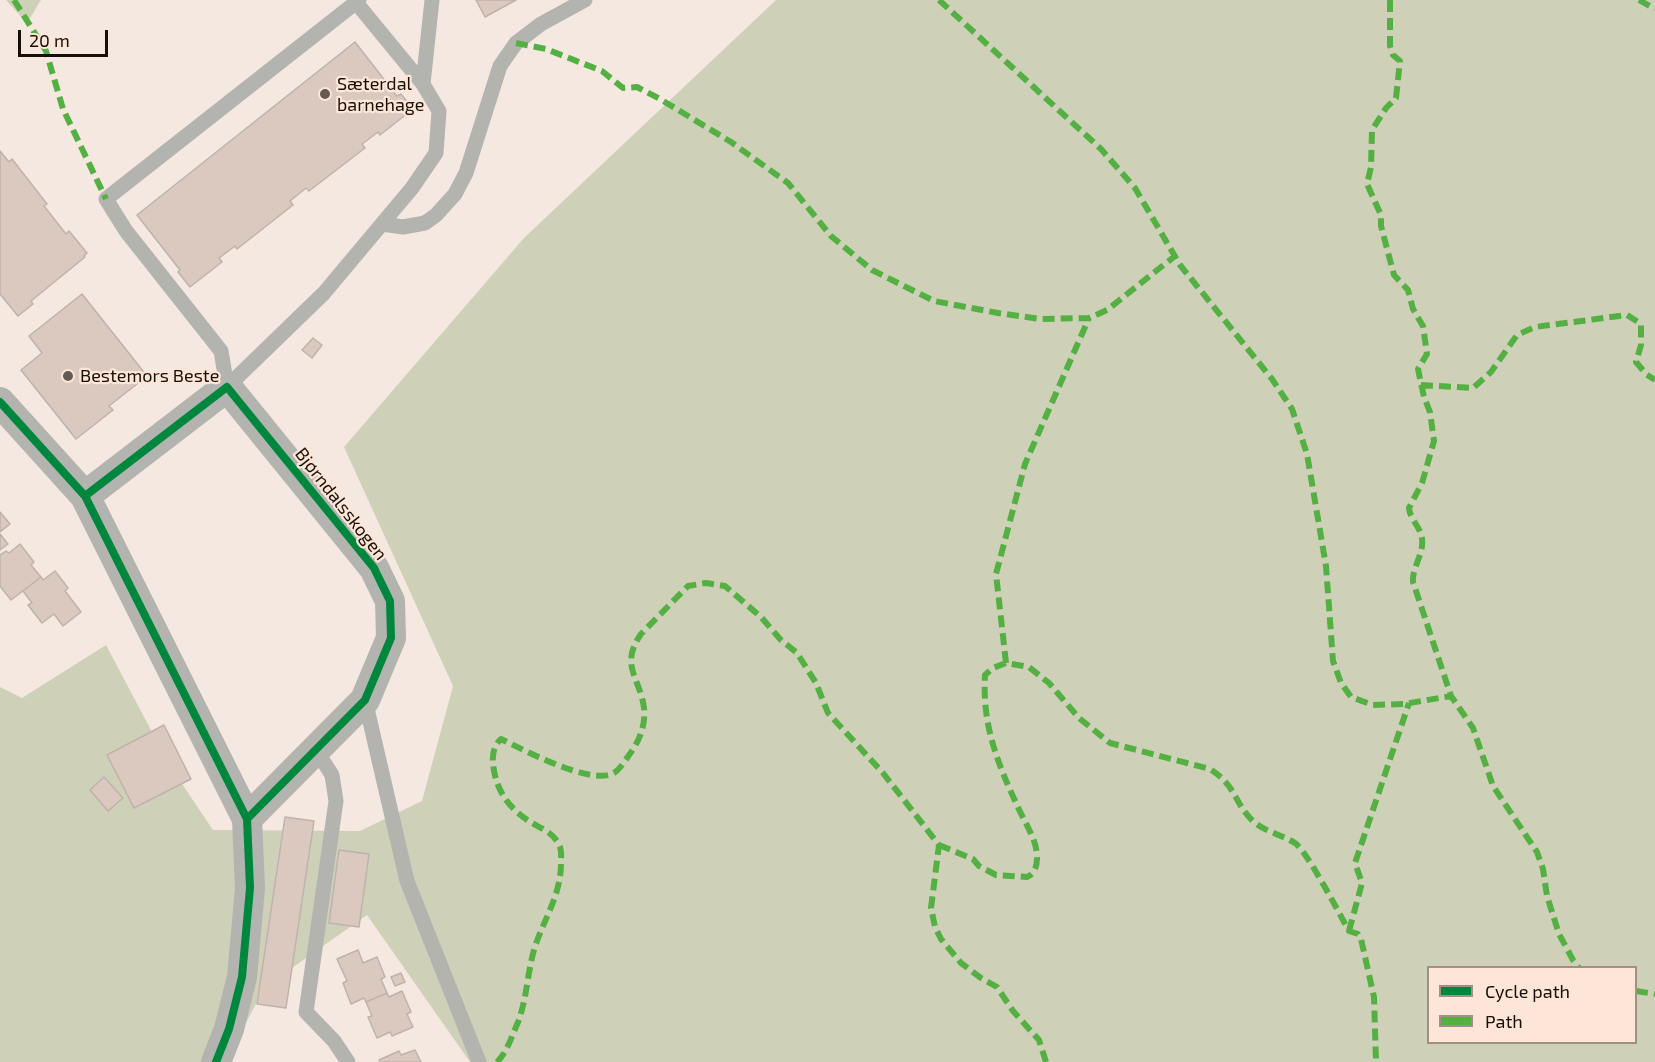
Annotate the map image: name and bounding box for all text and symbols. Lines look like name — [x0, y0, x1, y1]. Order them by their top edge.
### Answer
scale bar — [21, 18, 111, 56]
text: 20 m — [29, 29, 70, 51]
place label: Sæterdal barnehage — [337, 73, 424, 116]
marker: Sæterdal barnehage — [318, 87, 332, 101]
place label: Bestemors Beste — [80, 365, 219, 387]
marker: Bestemors Beste — [61, 369, 75, 383]
street label: Bjørndalsskogen — [290, 444, 392, 564]
legend — [1427, 966, 1637, 1044]
text: Cycle path — [1485, 980, 1570, 1002]
text: Path — [1485, 1010, 1523, 1032]

